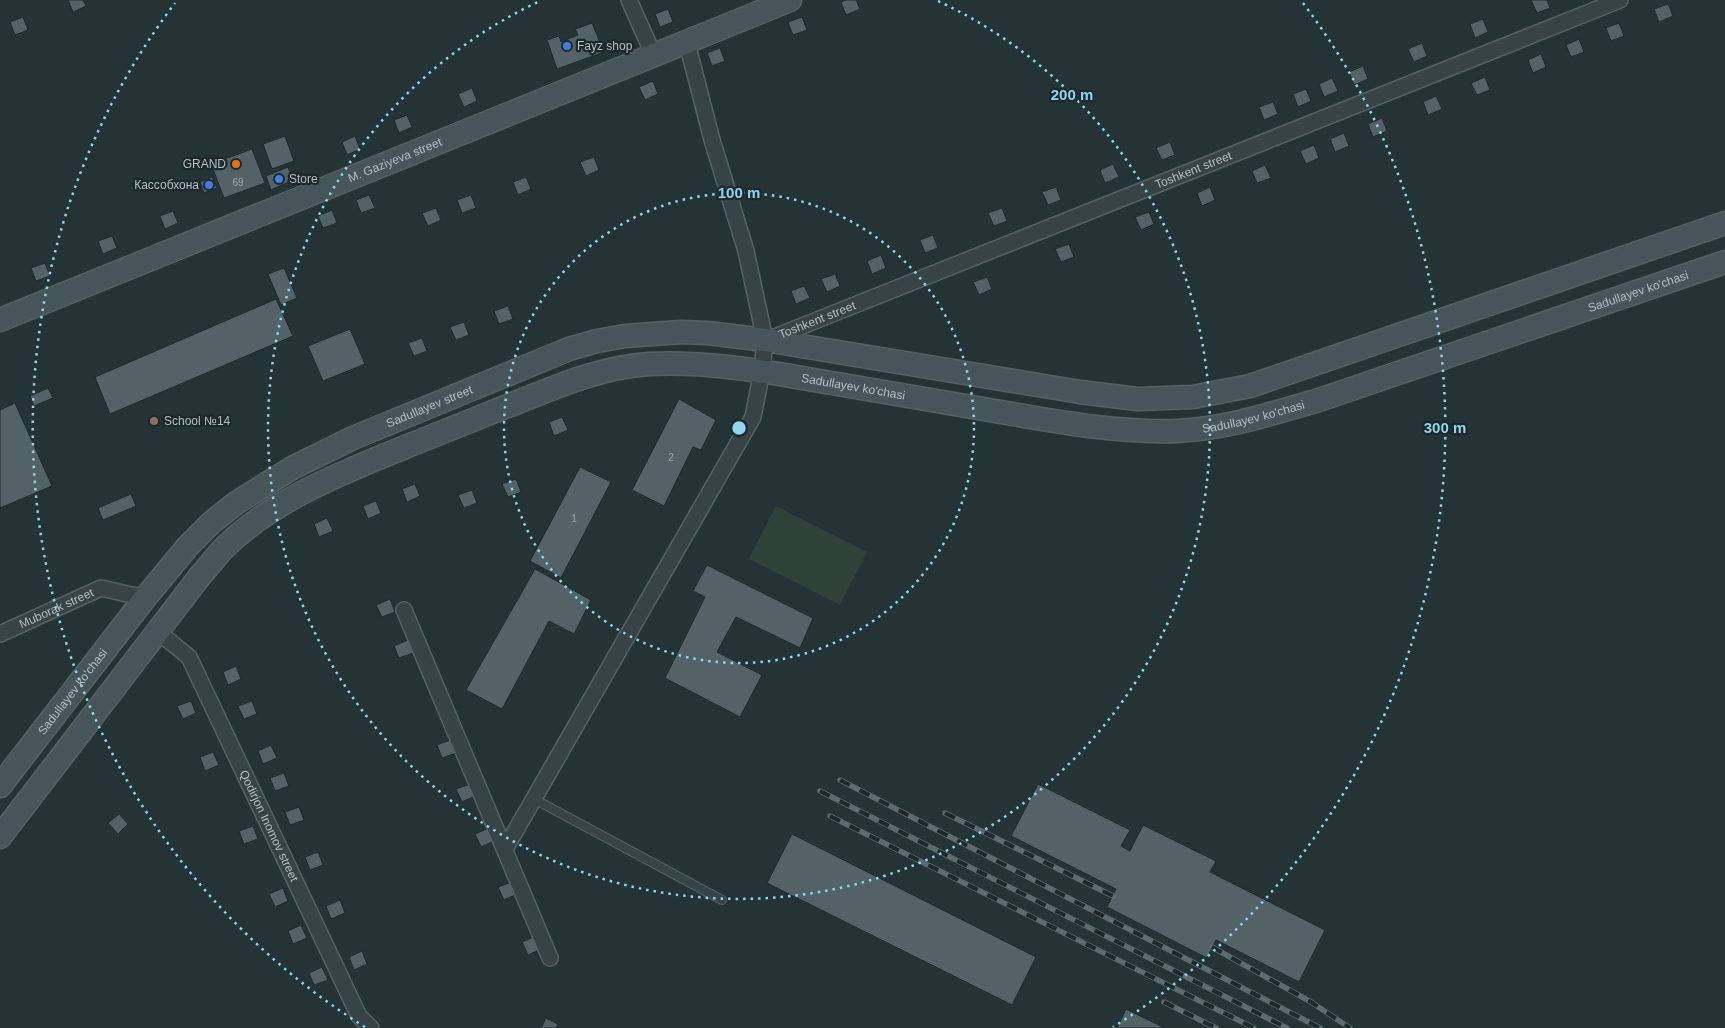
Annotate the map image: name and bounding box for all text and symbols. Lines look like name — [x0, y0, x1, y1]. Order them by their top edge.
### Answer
place label: Fayz shop — [577, 39, 633, 53]
marker: Fayz shop — [561, 40, 573, 52]
text: 200 m — [1051, 86, 1093, 103]
street label: M. Gaziyeva street — [346, 135, 444, 185]
street label: Toshkent street — [1153, 148, 1234, 192]
place label: GRAND — [183, 157, 226, 171]
marker: GRAND — [230, 158, 242, 170]
place label: Store — [289, 172, 318, 186]
marker: Store — [273, 173, 285, 185]
house number: 69 — [232, 177, 244, 188]
place label: Кассобхона — [134, 178, 199, 192]
marker: Кассобхона — [203, 179, 215, 191]
text: 100 m — [718, 184, 760, 201]
street label: Sadullayev ko'chasi — [1586, 268, 1690, 315]
street label: Toshkent street — [777, 298, 858, 342]
street label: Sadullayev ko'chasi — [800, 371, 906, 403]
street label: Sadullayev street — [384, 382, 475, 431]
street label: Sadullayev ko'chasi — [1201, 398, 1306, 436]
place label: School №14 — [164, 414, 231, 428]
marker: School №14 — [148, 415, 160, 427]
centre of rings — [730, 419, 748, 437]
text: 300 m — [1424, 419, 1466, 436]
house number: 2 — [668, 452, 674, 463]
house number: 1 — [571, 513, 577, 524]
street label: Muborak street — [17, 585, 96, 631]
street label: Sadullayev ko'chasi — [35, 646, 110, 738]
street label: Qodirjon Inomov street — [237, 768, 302, 884]

